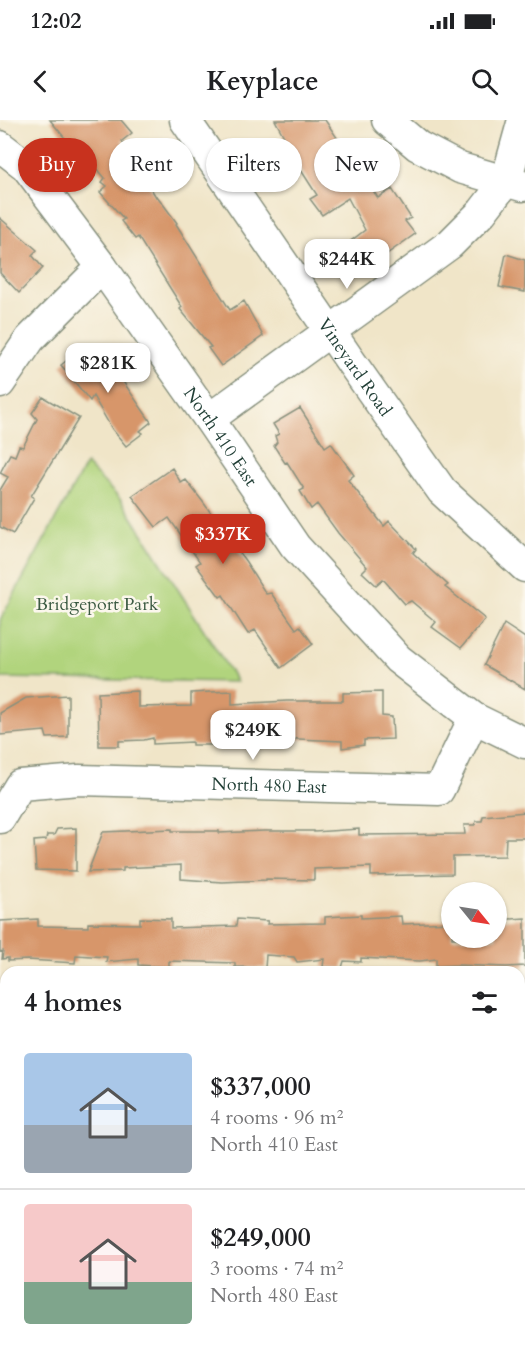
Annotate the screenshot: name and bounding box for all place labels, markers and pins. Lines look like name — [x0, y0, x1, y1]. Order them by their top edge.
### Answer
pin: $244K — [305, 239, 389, 290]
pin: $281K — [66, 343, 150, 394]
pin: $337K — [181, 514, 265, 565]
pin: $249K — [211, 710, 295, 761]

